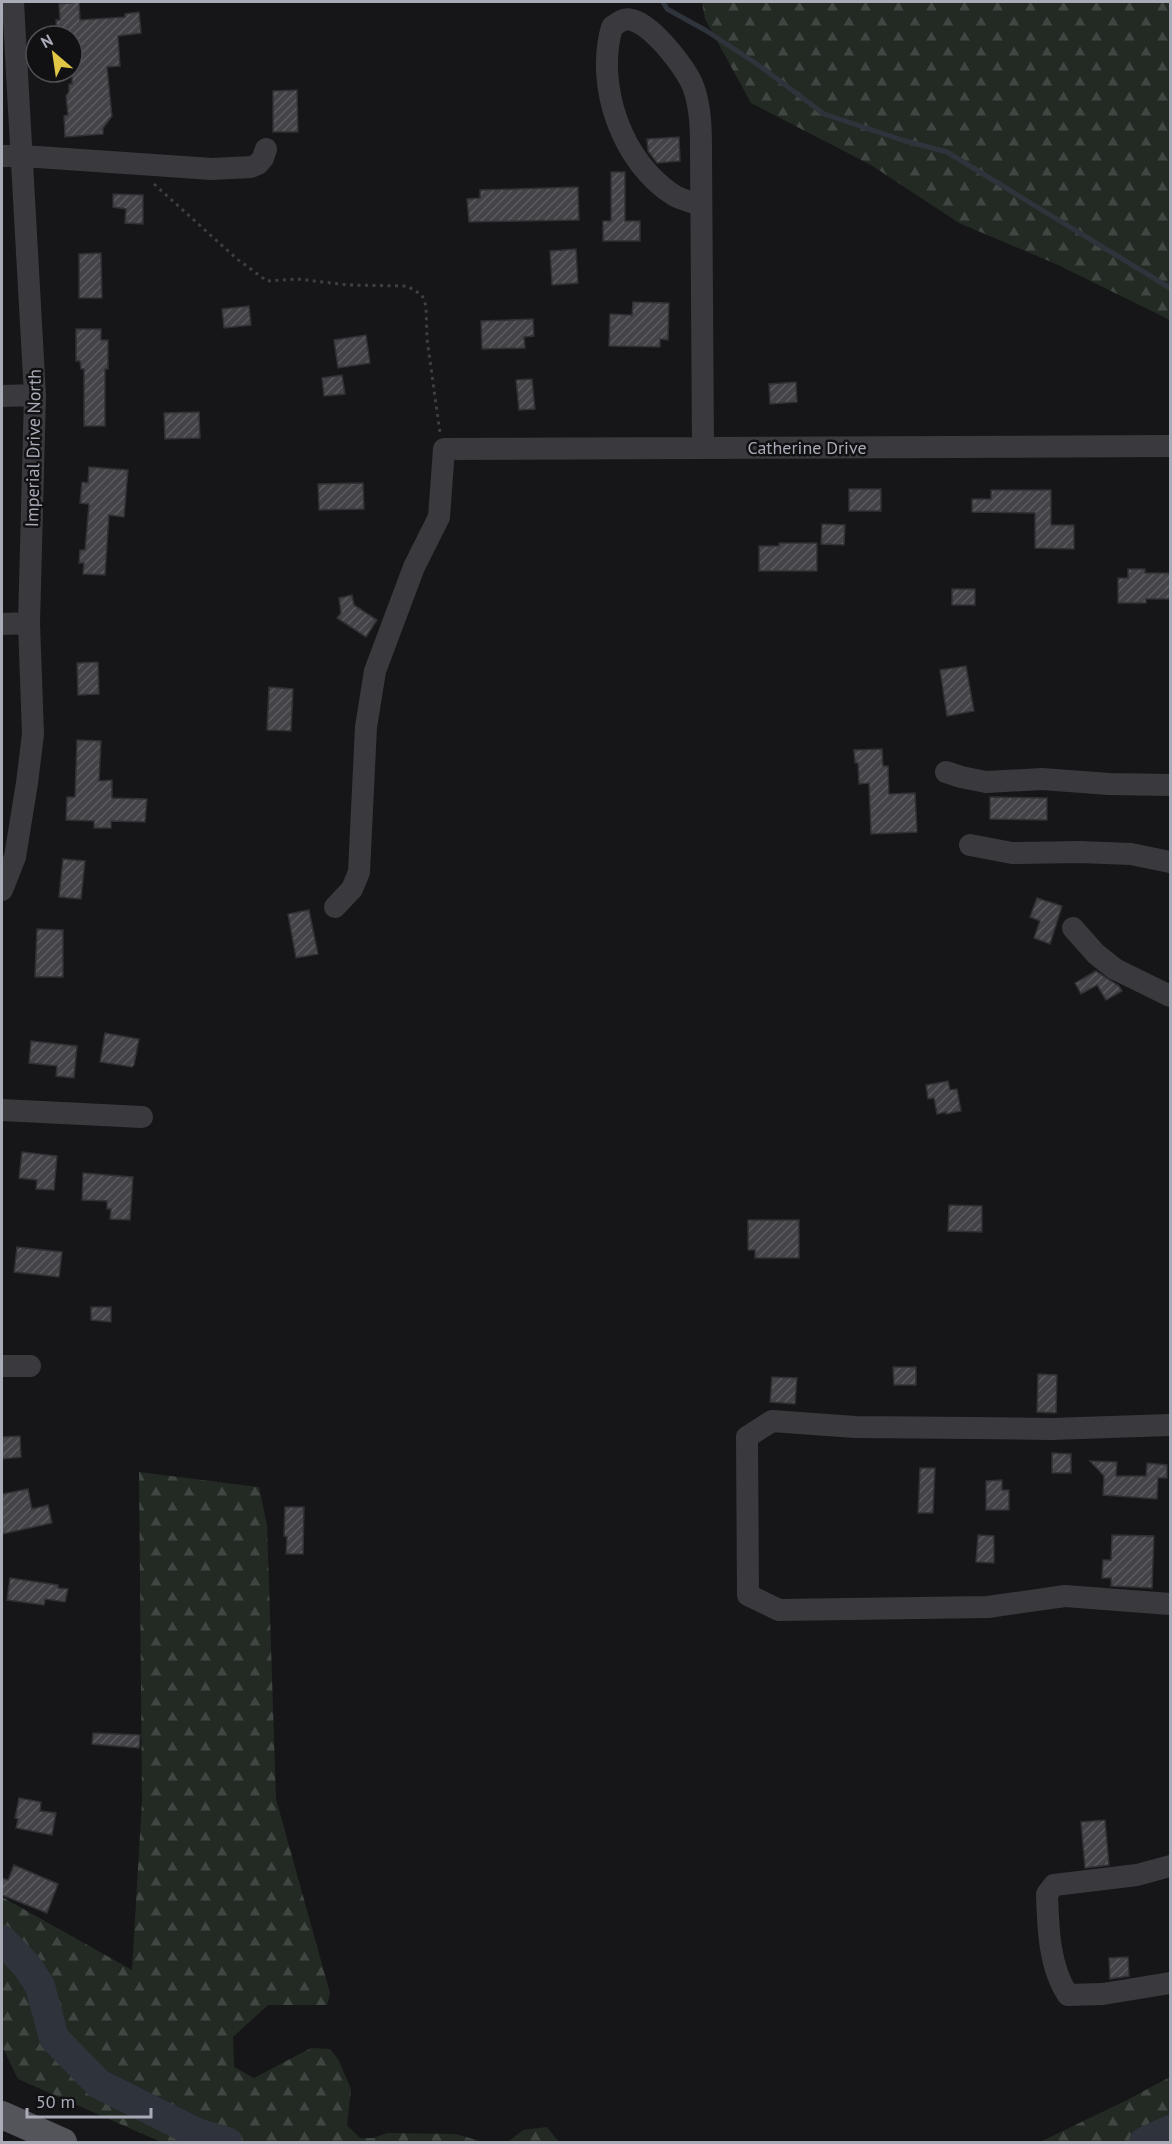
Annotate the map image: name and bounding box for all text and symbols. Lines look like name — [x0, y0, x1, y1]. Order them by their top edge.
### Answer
north arrow — [24, 24, 84, 84]
text: N — [37, 30, 56, 52]
street label: Imperial Drive North — [20, 369, 46, 527]
street label: Catherine Drive — [747, 436, 867, 459]
scale bar — [27, 2081, 152, 2119]
text: 50 m — [36, 2090, 75, 2113]

